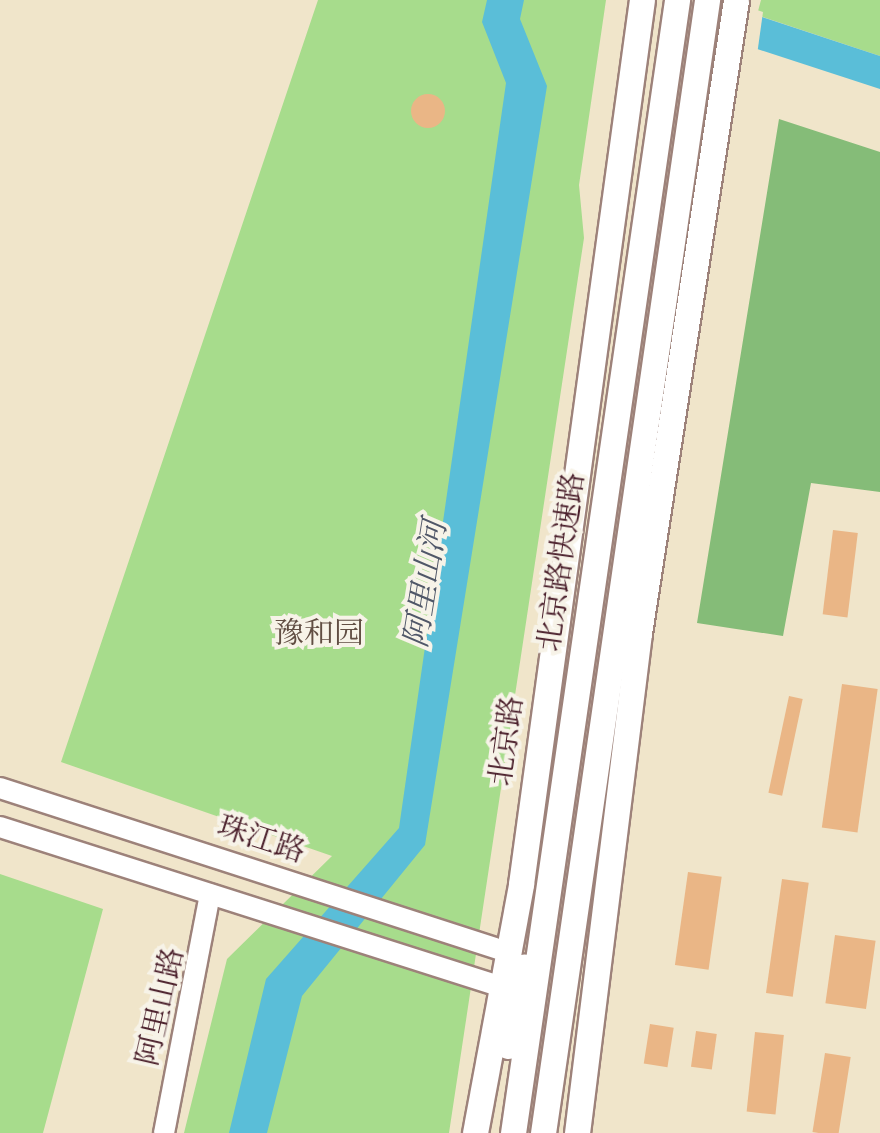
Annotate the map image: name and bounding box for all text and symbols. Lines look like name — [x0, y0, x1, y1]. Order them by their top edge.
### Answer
street label: 北京路快速路 — [532, 470, 592, 654]
water label: 阿里山河 — [397, 518, 455, 650]
park label: 豫和园 — [274, 616, 364, 652]
street label: 北京路 — [483, 694, 531, 788]
street label: 珠江路 — [213, 809, 309, 871]
street label: 阿里山路 — [130, 944, 192, 1070]

